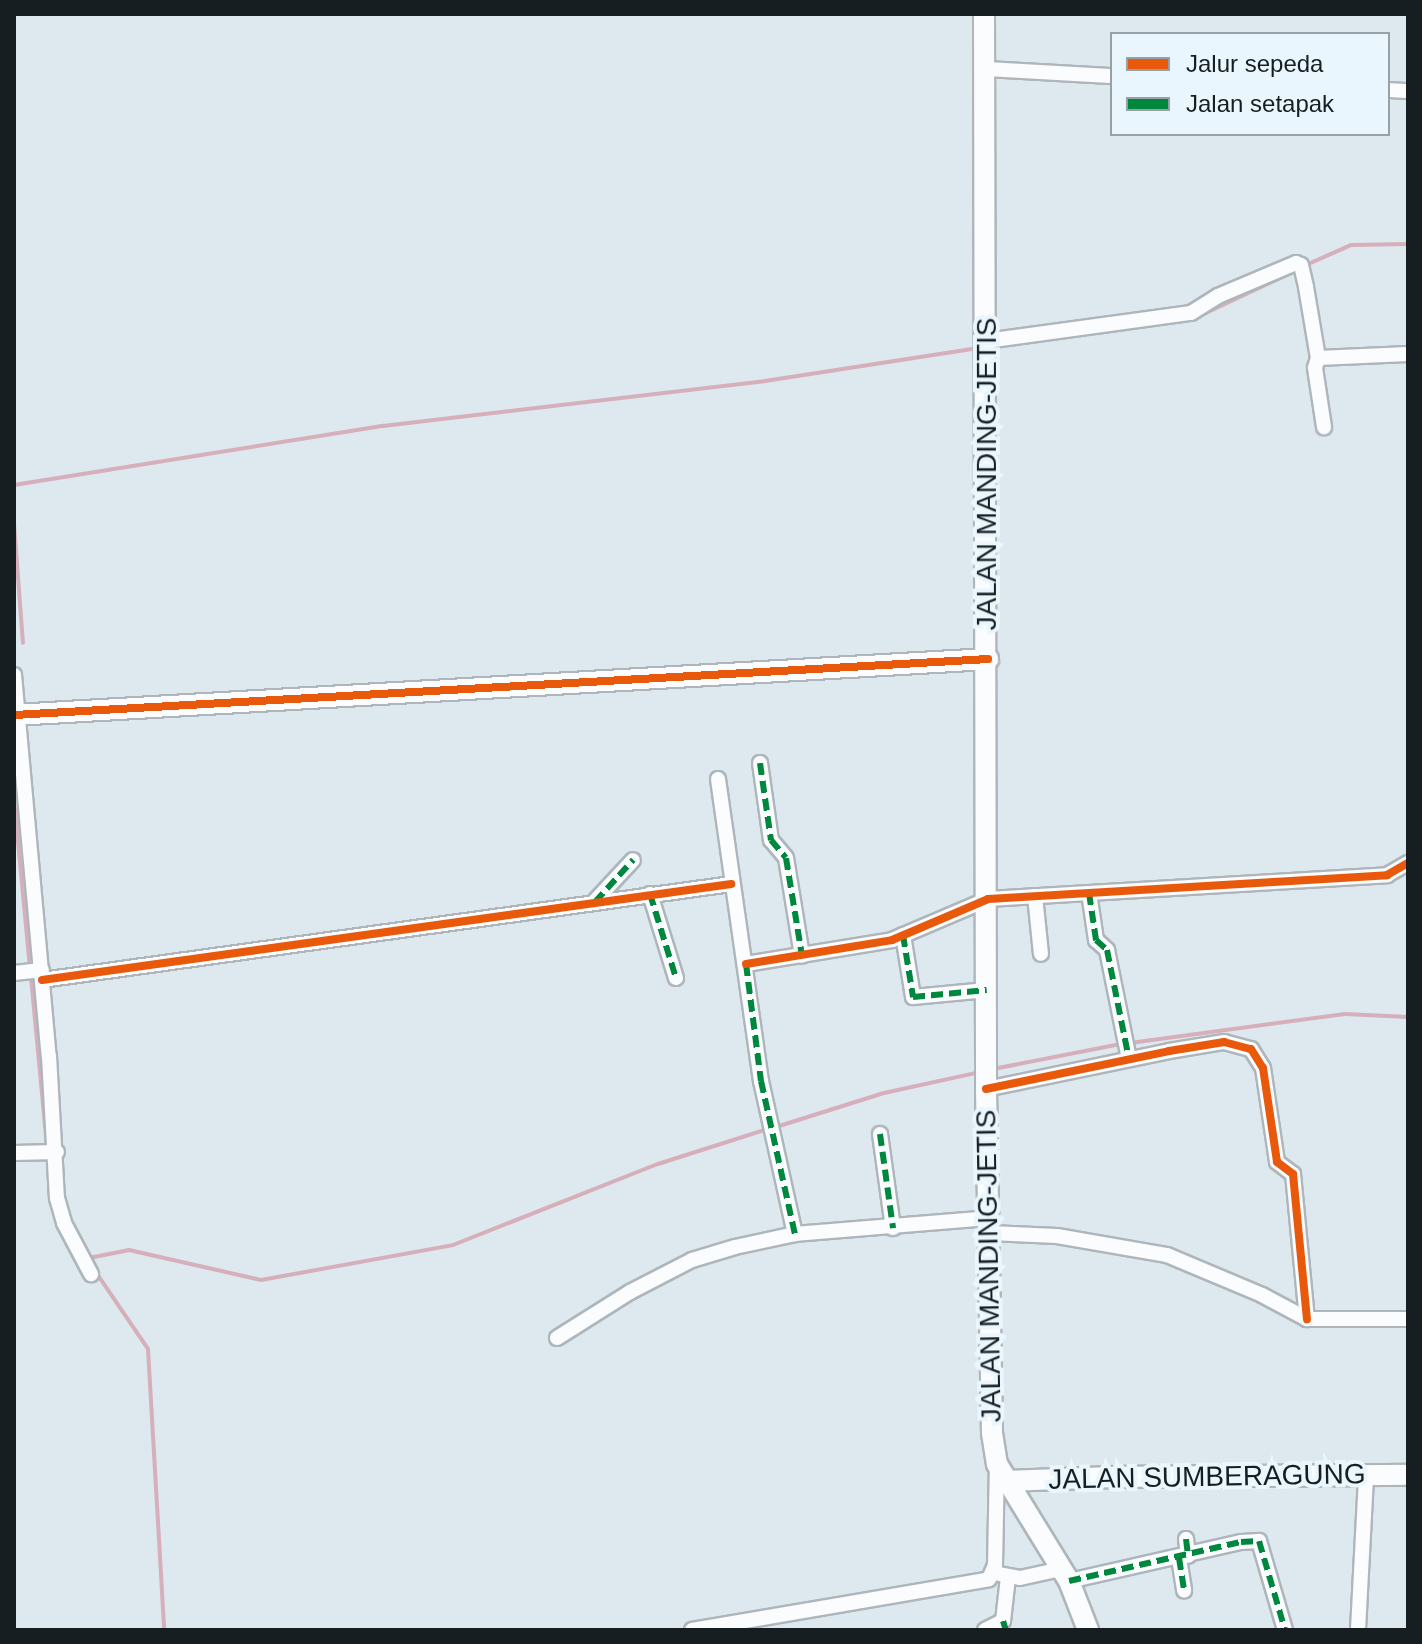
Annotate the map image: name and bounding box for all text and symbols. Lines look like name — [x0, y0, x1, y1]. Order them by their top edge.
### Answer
legend — [1110, 32, 1390, 136]
text: Jalur sepeda — [1186, 50, 1323, 77]
text: Jalan setapak — [1186, 90, 1334, 117]
street label: JALAN MANDING-JETIS — [970, 318, 1004, 630]
street label: JALAN MANDING-JETIS — [969, 1109, 1009, 1423]
street label: JALAN SUMBERAGUNG — [1048, 1457, 1366, 1497]

